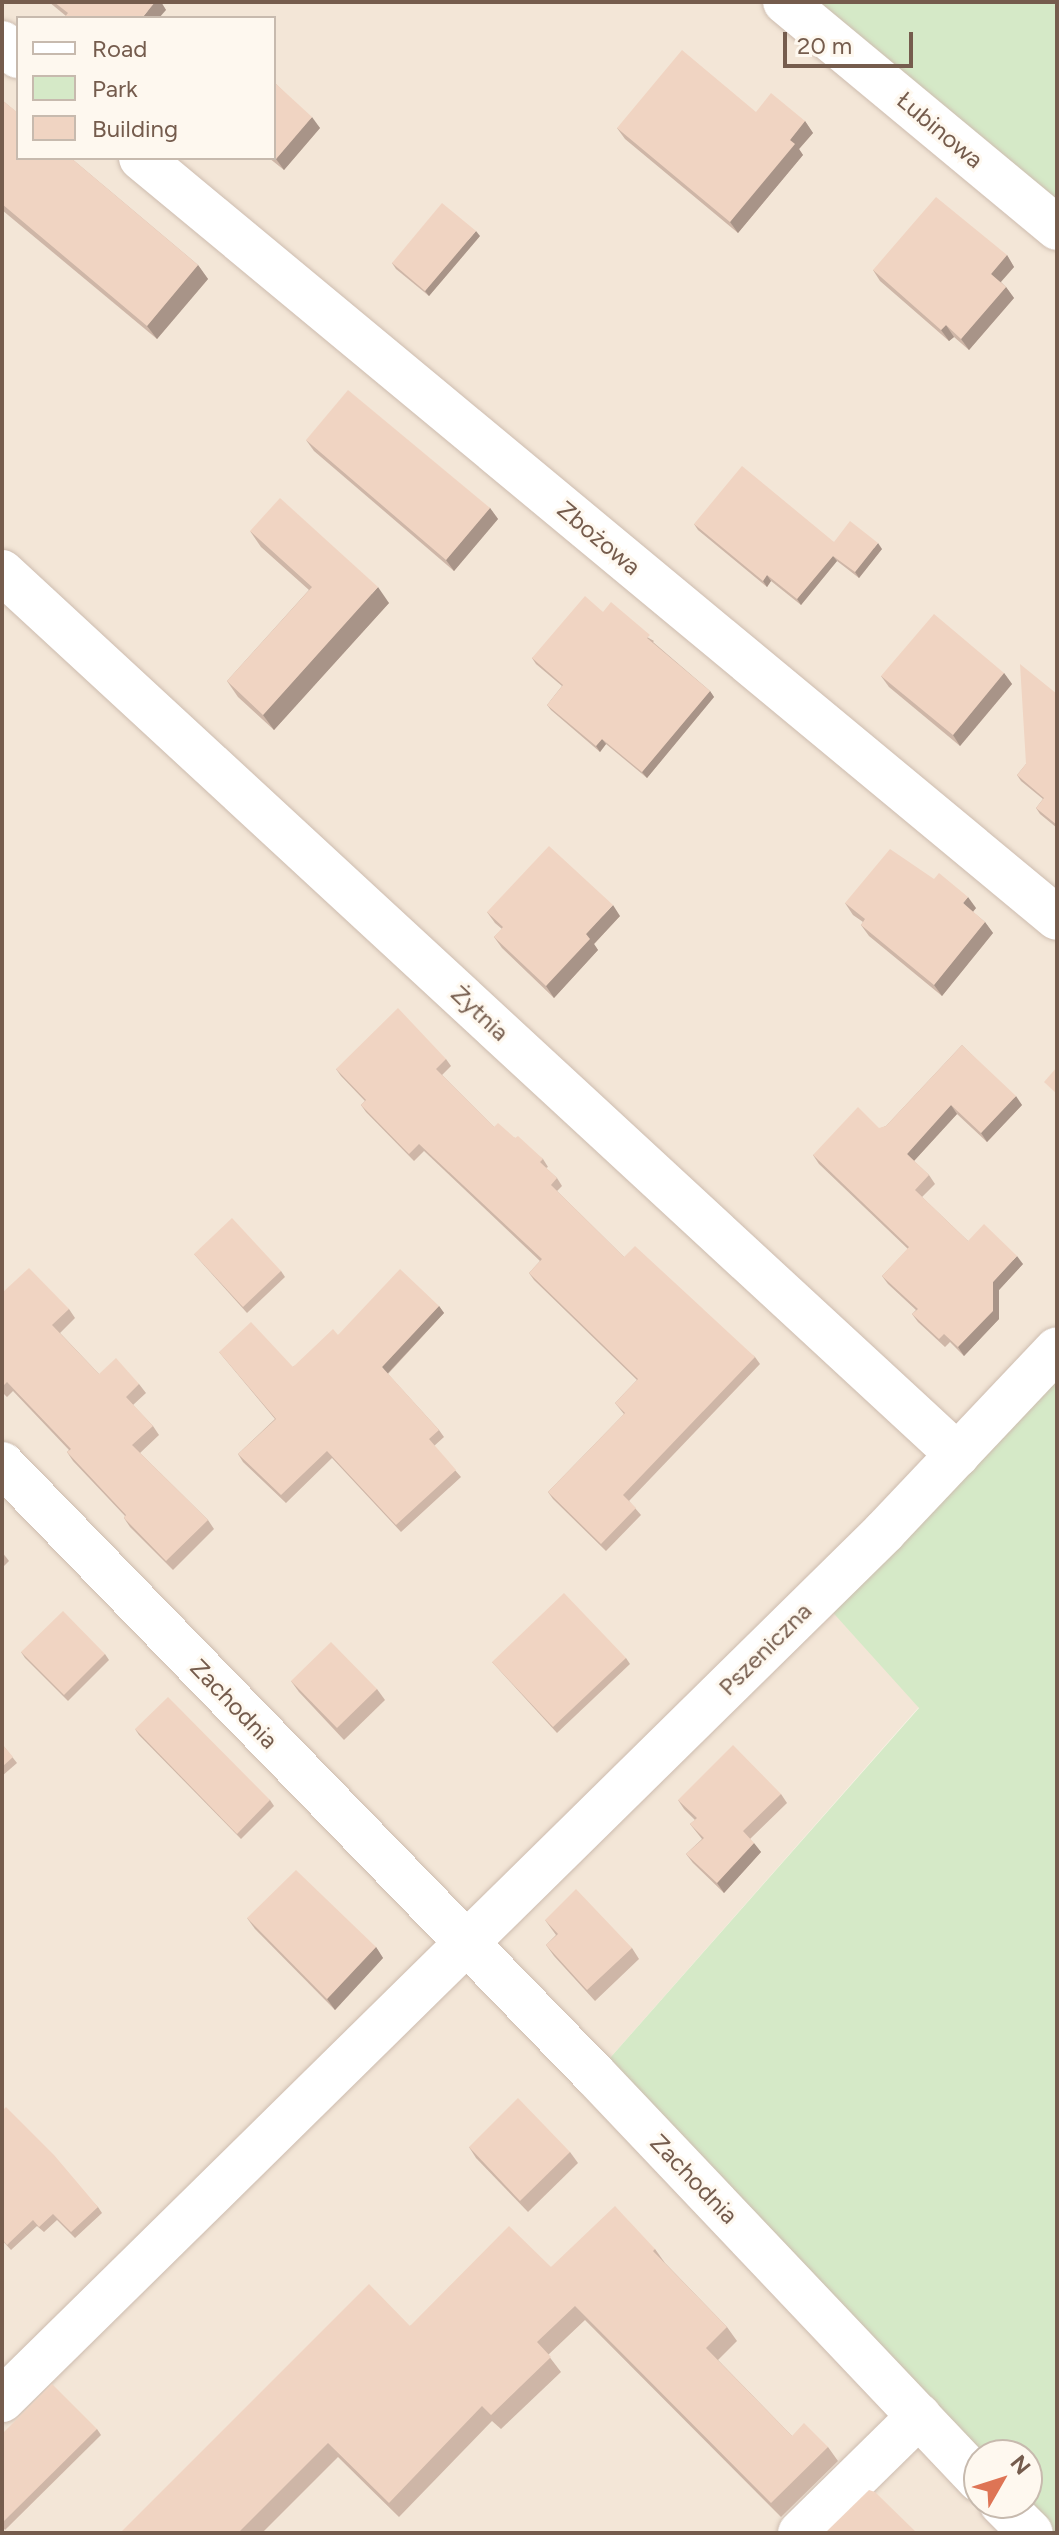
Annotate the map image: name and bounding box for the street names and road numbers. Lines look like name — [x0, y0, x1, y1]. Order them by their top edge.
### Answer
street label: Łubinowa — [891, 86, 989, 174]
street label: Zbożowa — [552, 495, 646, 581]
street label: Żytnia — [445, 979, 515, 1047]
street label: Pszeniczna — [713, 1597, 817, 1701]
street label: Zachodnia — [184, 1653, 284, 1755]
street label: Zachodnia — [644, 2128, 744, 2230]

